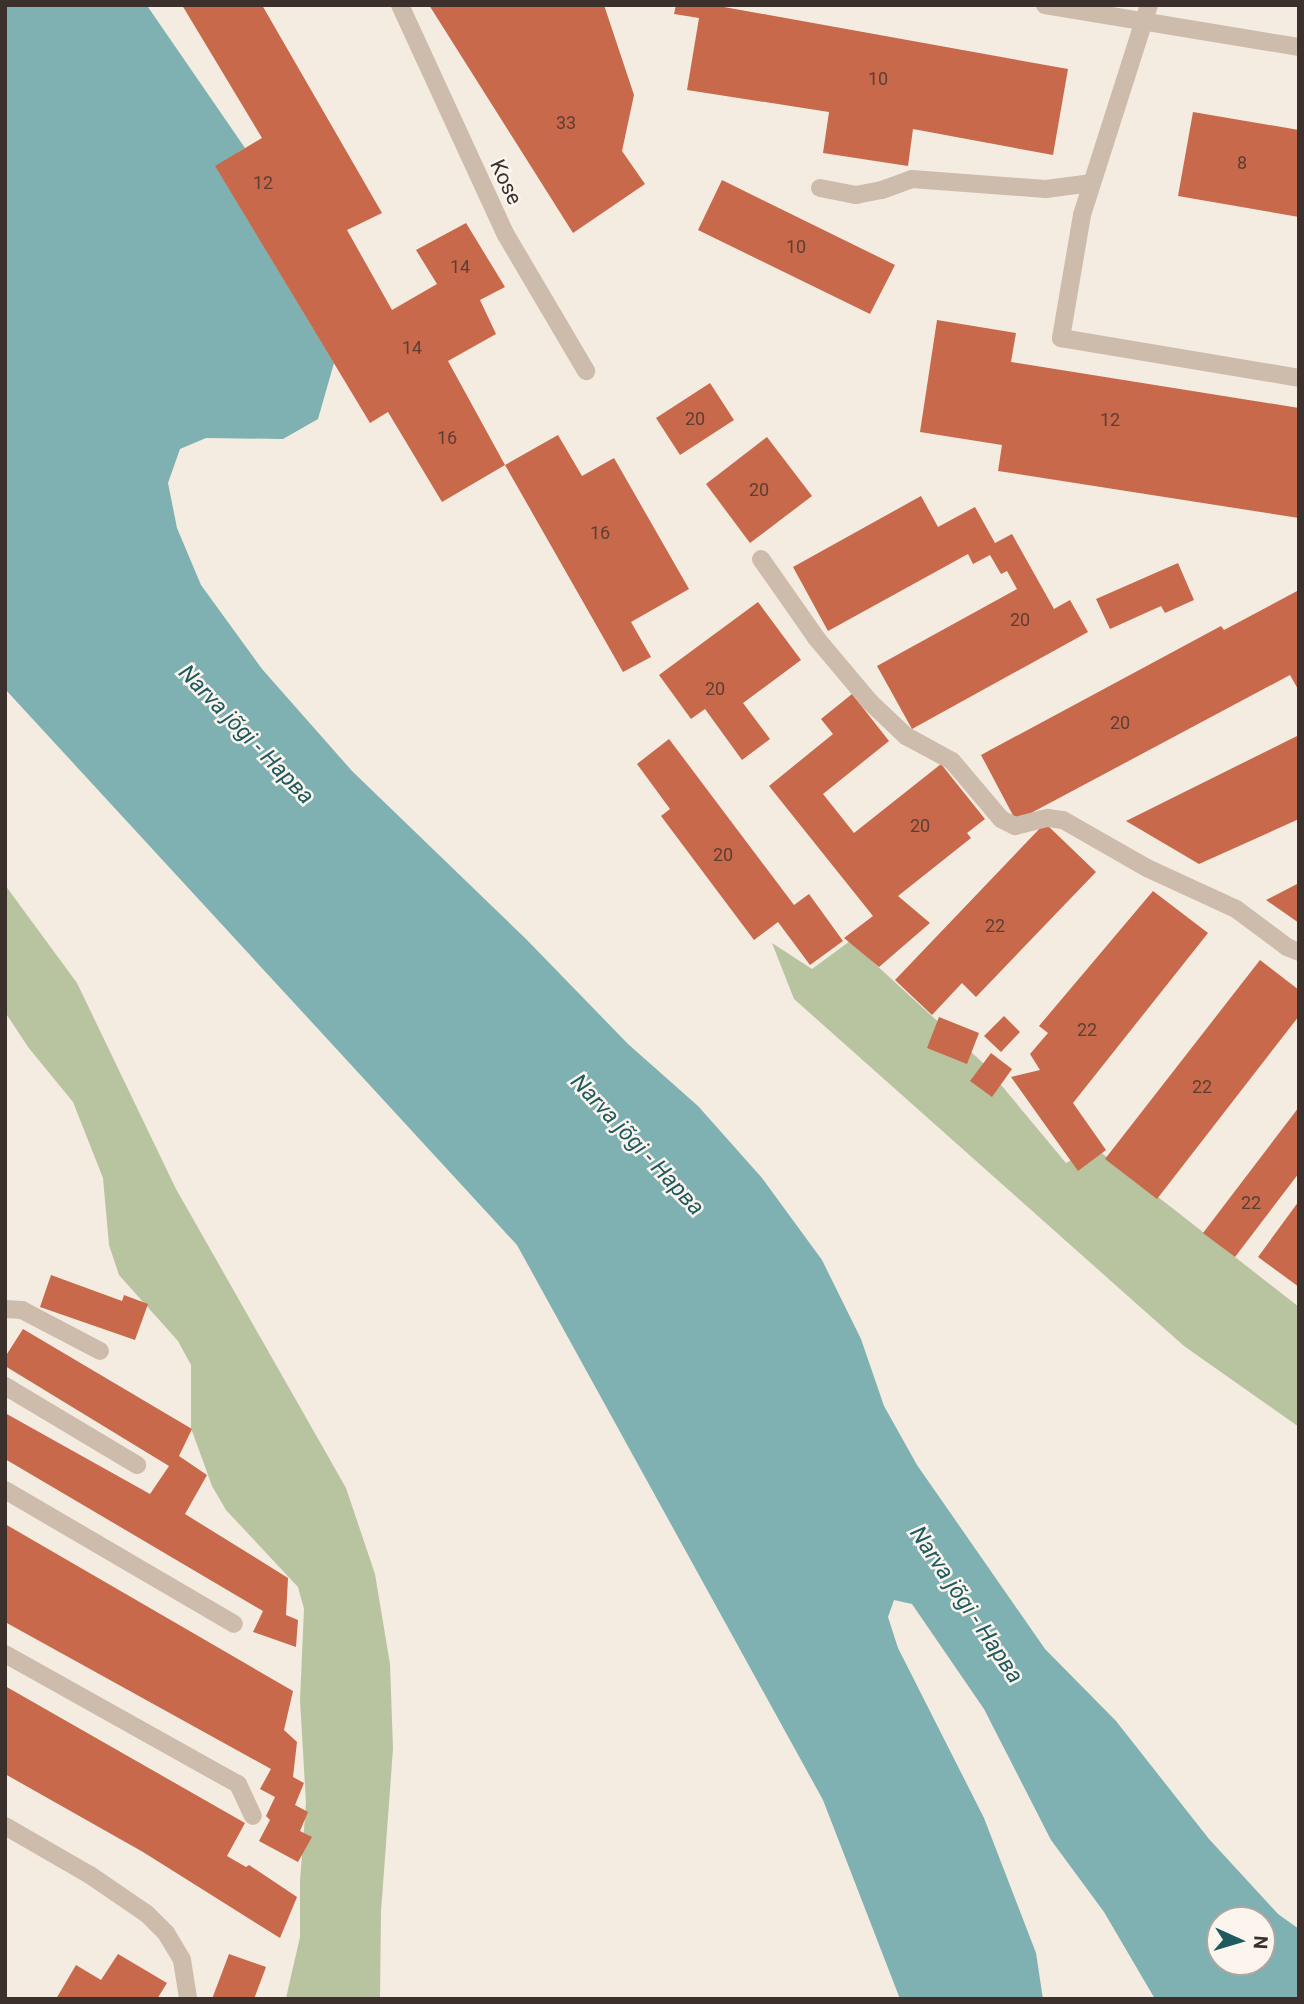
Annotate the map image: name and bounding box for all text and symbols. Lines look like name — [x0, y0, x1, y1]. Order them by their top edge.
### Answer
house number: 10 — [868, 68, 888, 90]
house number: 33 — [556, 112, 576, 134]
house number: 8 — [1237, 152, 1247, 174]
street label: Kose — [485, 155, 527, 209]
house number: 12 — [253, 172, 273, 194]
house number: 10 — [786, 236, 806, 258]
house number: 14 — [450, 256, 470, 278]
house number: 14 — [402, 337, 422, 359]
house number: 20 — [685, 408, 705, 430]
house number: 12 — [1100, 409, 1120, 431]
house number: 16 — [437, 427, 457, 449]
house number: 20 — [749, 479, 769, 501]
house number: 16 — [590, 522, 610, 544]
house number: 20 — [1010, 609, 1030, 631]
water label: Narva jõgi - Нарва — [172, 660, 320, 810]
house number: 20 — [705, 678, 725, 700]
house number: 20 — [1110, 712, 1130, 734]
house number: 20 — [910, 815, 930, 837]
house number: 20 — [713, 844, 733, 866]
house number: 22 — [985, 915, 1005, 937]
house number: 22 — [1077, 1019, 1097, 1041]
water label: Narva jõgi - Нарва — [564, 1069, 710, 1221]
house number: 22 — [1192, 1076, 1212, 1098]
house number: 22 — [1241, 1192, 1261, 1214]
water label: Narva jõgi - Нарва — [903, 1521, 1029, 1689]
north arrow — [1206, 1906, 1276, 1976]
text: N — [1249, 1935, 1272, 1950]

